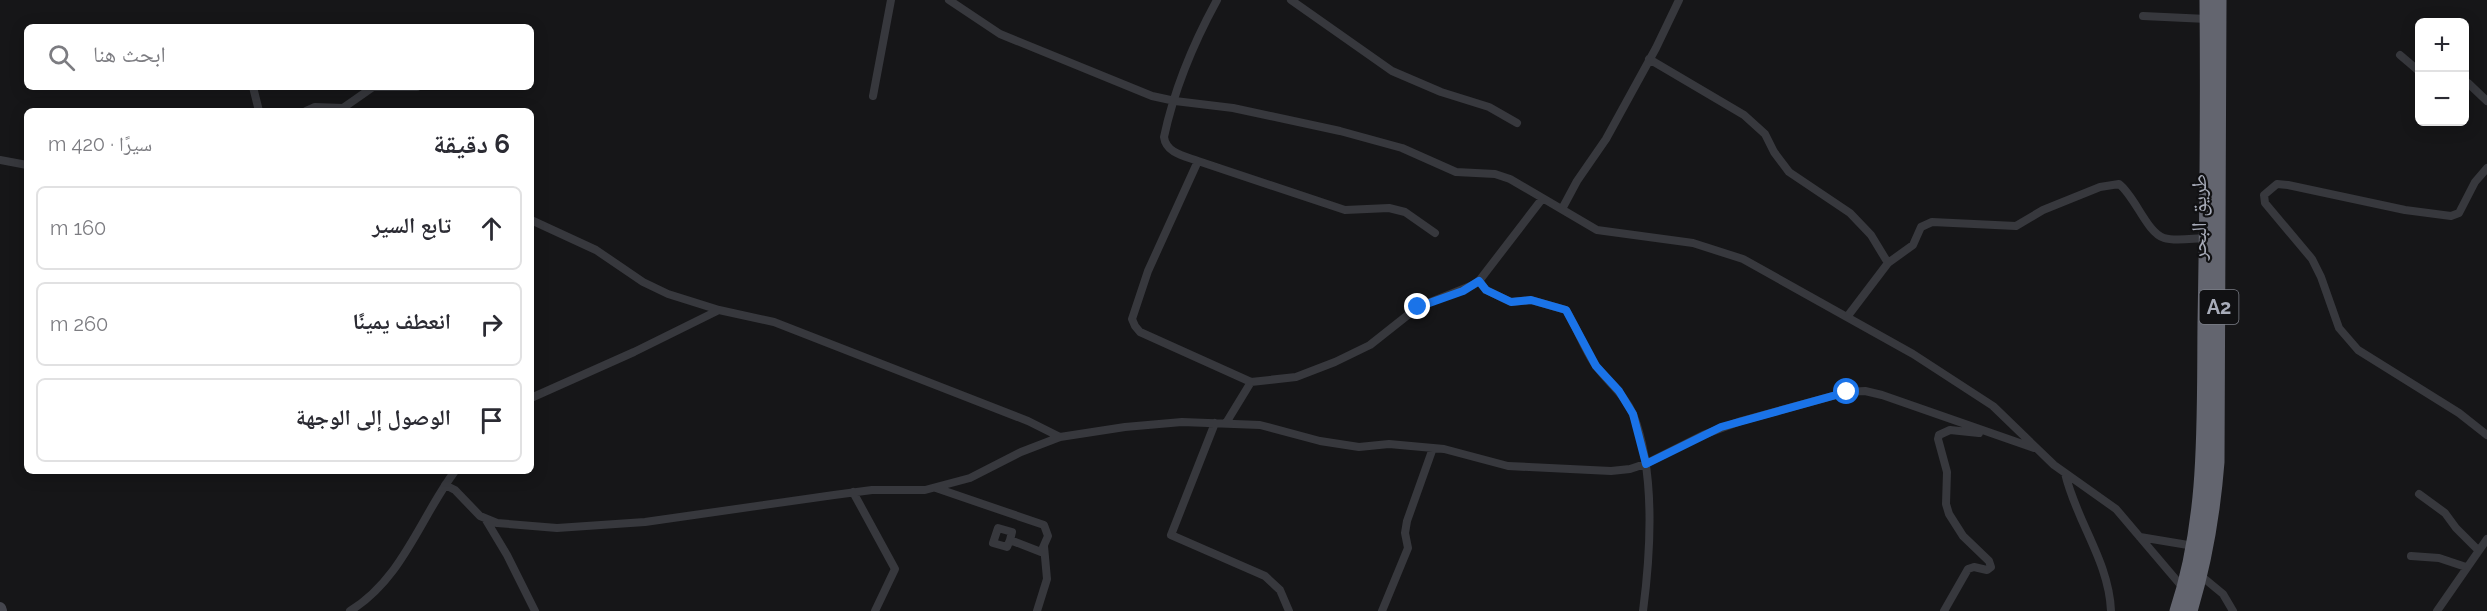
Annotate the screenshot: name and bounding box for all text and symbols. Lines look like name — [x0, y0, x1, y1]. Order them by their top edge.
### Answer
map controls — [2415, 18, 2469, 126]
button: + — [2415, 18, 2469, 72]
search box — [24, 24, 534, 90]
icon: search — [45, 41, 78, 74]
text: ابحث هنا — [93, 41, 166, 67]
button: − — [2415, 72, 2469, 126]
text: 6 دقيقة — [433, 129, 510, 159]
text: سيرًا · 420 m — [48, 132, 152, 156]
street label: طريق البحر — [2186, 174, 2212, 261]
text: تابع السير — [372, 212, 451, 238]
icon: ahead — [475, 212, 508, 245]
text: 160 m — [50, 216, 106, 240]
road number: A2 — [2200, 290, 2238, 324]
route end — [1404, 293, 1430, 319]
text: انعطف يمينًا — [352, 308, 451, 334]
icon: right — [475, 308, 508, 341]
text: 260 m — [50, 312, 108, 336]
route start — [1833, 378, 1859, 404]
text: الوصول إلى الوجهة — [296, 404, 451, 430]
icon: arrive — [475, 404, 508, 437]

